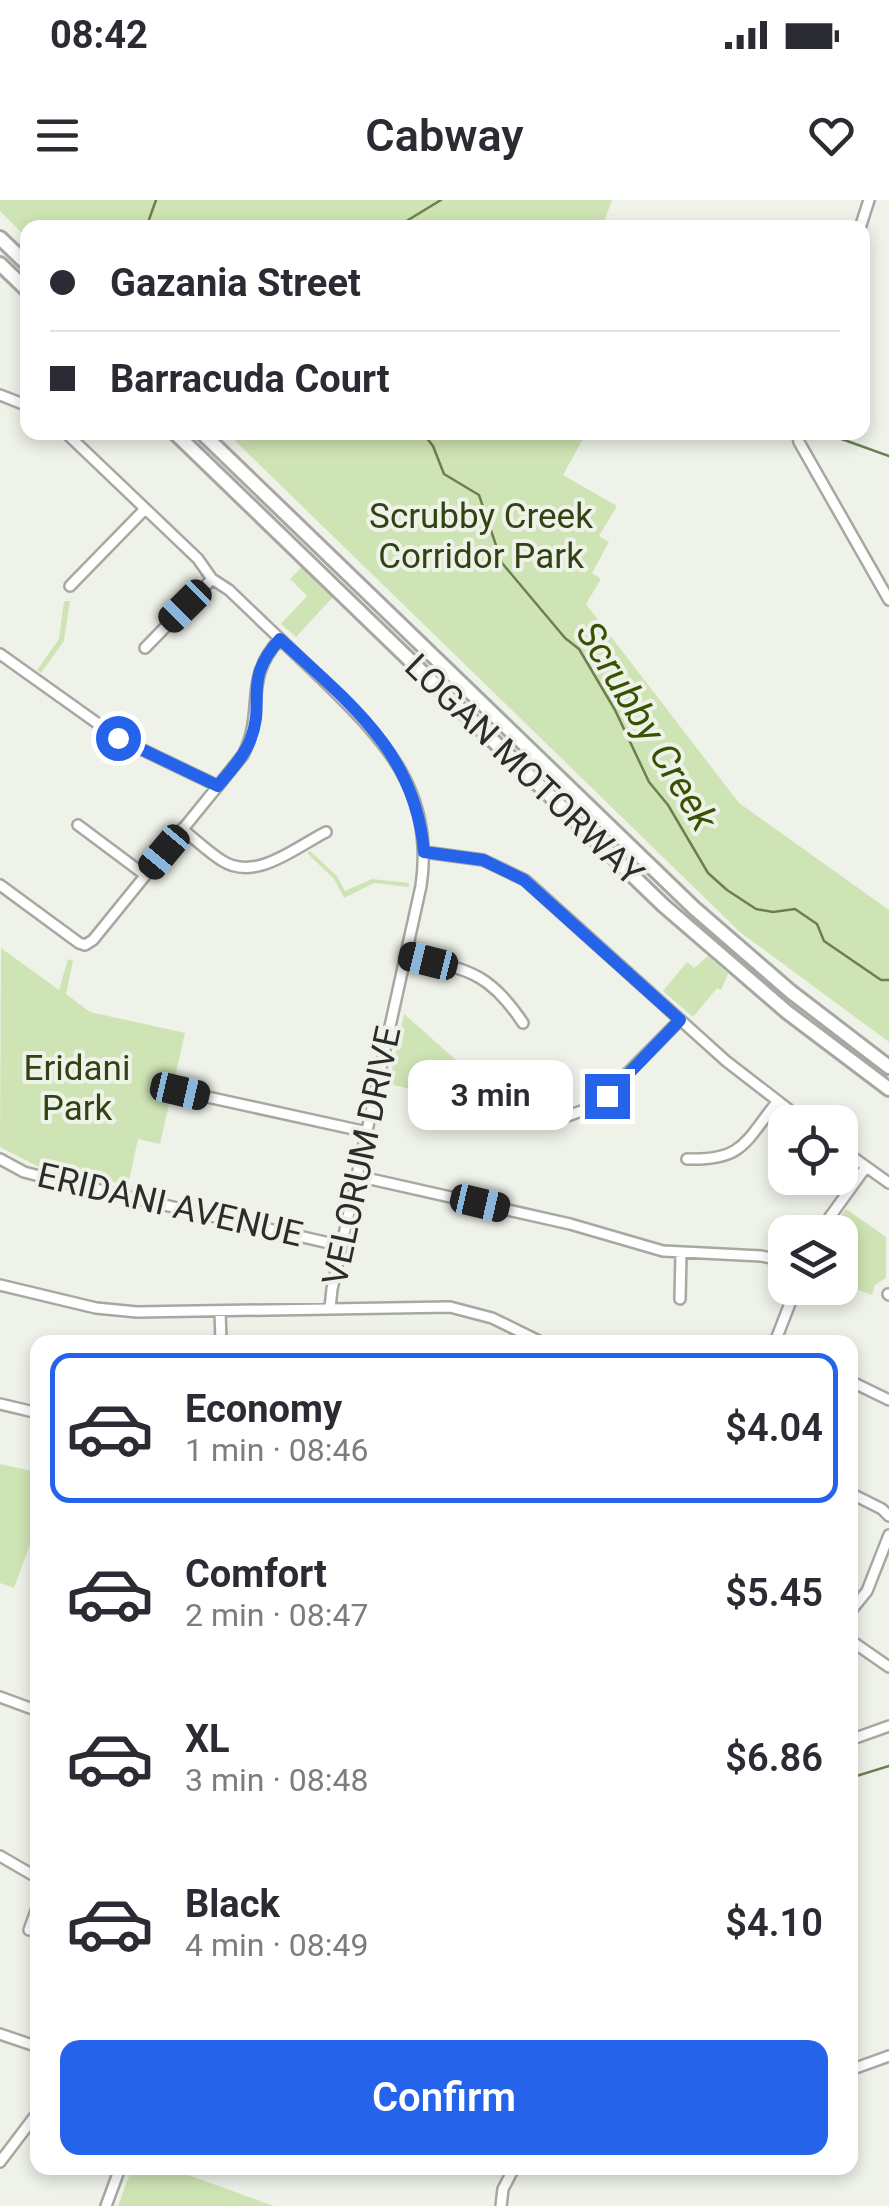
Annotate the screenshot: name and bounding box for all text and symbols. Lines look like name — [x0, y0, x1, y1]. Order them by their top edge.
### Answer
text: 08:42 — [50, 13, 148, 57]
icon: menu — [30, 108, 85, 163]
icon: heart — [804, 108, 859, 163]
text: Cabway — [365, 109, 524, 162]
text: Gazania Street — [110, 261, 361, 305]
text: Barracuda Court — [110, 357, 390, 401]
park label: Scrubby Creek Corridor Park — [369, 496, 593, 577]
car — [153, 574, 217, 638]
water label: Scrubby Creek — [567, 614, 727, 840]
street label: LOGAN MOTORWAY — [396, 646, 652, 894]
route start — [96, 716, 141, 761]
car — [133, 819, 195, 885]
car — [395, 939, 461, 983]
street label: VELORUM DRIVE — [315, 1023, 409, 1289]
park label: Eridani Park — [24, 1048, 130, 1129]
callout: 3 min — [407, 1061, 572, 1131]
car — [147, 1070, 213, 1112]
route end — [585, 1074, 630, 1119]
text: 3 min — [450, 1076, 531, 1114]
map controls — [768, 1105, 858, 1305]
button: locate — [768, 1105, 858, 1195]
street label: ERIDANI AVENUE — [34, 1155, 306, 1255]
car — [447, 1182, 513, 1224]
button: layers — [768, 1215, 858, 1305]
icon: car — [65, 1383, 155, 1473]
text: Economy — [185, 1387, 342, 1431]
text: $4.04 — [725, 1406, 823, 1450]
text: 1 min · 08:46 — [185, 1431, 368, 1469]
icon: car — [65, 1548, 155, 1638]
text: Comfort — [185, 1552, 327, 1596]
text: $5.45 — [725, 1571, 823, 1615]
text: 2 min · 08:47 — [185, 1596, 368, 1634]
icon: car — [65, 1713, 155, 1803]
text: XL — [185, 1717, 230, 1761]
text: $6.86 — [725, 1736, 823, 1780]
text: 3 min · 08:48 — [185, 1761, 368, 1799]
icon: car — [65, 1878, 155, 1968]
text: Black — [185, 1882, 280, 1926]
text: $4.10 — [725, 1901, 823, 1945]
text: 4 min · 08:49 — [185, 1926, 368, 1964]
button: Confirm — [60, 2040, 828, 2155]

